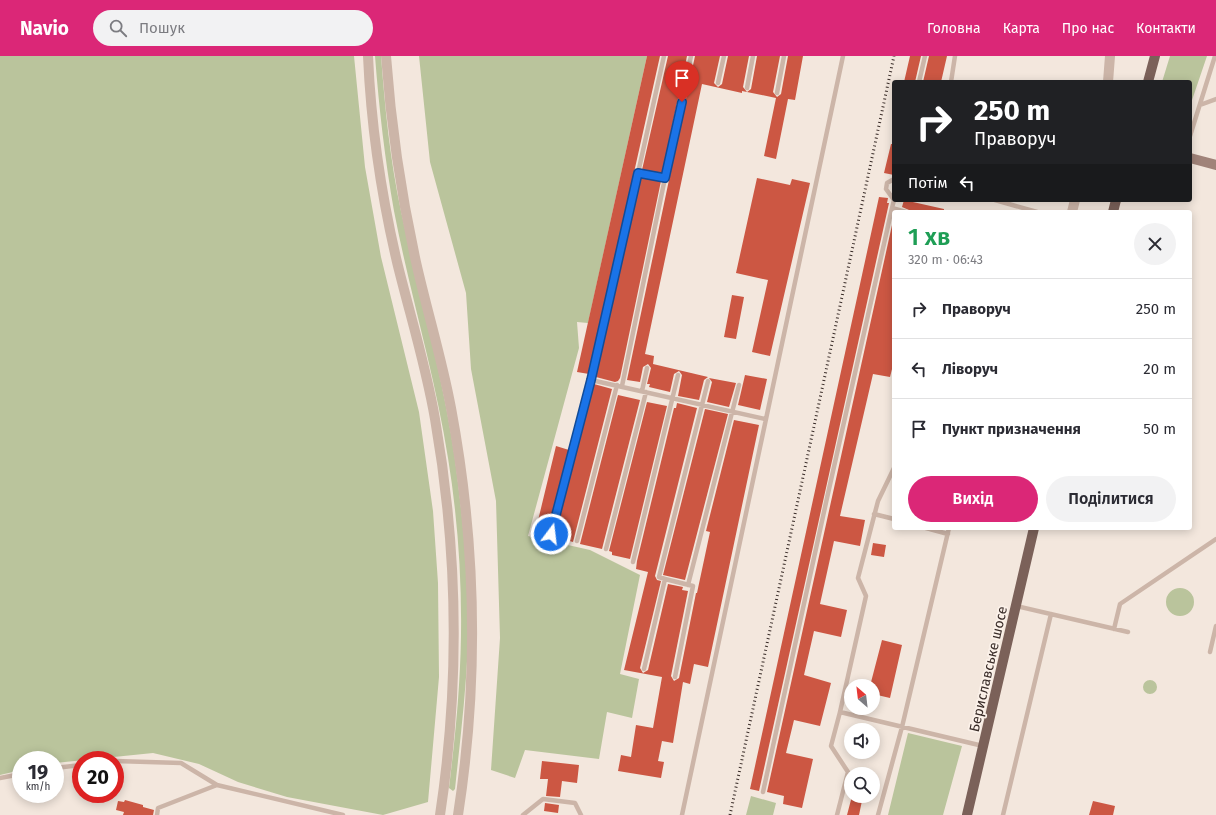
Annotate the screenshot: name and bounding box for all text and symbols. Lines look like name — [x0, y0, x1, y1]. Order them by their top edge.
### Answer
search box — [93, 10, 373, 46]
text: Navio — [20, 17, 69, 40]
icon: search — [107, 17, 129, 39]
text: Пошук — [139, 19, 185, 37]
text: Головна — [927, 20, 981, 37]
text: Карта — [1003, 20, 1040, 37]
text: Про нас — [1062, 20, 1114, 37]
text: Контакти — [1136, 20, 1196, 37]
pin — [665, 61, 699, 102]
icon: arrive — [671, 67, 693, 89]
text: 250 m — [974, 94, 1050, 127]
icon: right — [908, 96, 960, 148]
text: Праворуч — [974, 128, 1056, 150]
icon: left — [956, 172, 978, 194]
text: Потім — [908, 174, 948, 192]
text: 1 хв — [908, 223, 950, 251]
button: close — [1134, 223, 1176, 265]
text: 320 m · 06:43 — [908, 252, 983, 267]
icon: right — [908, 298, 930, 320]
text: Праворуч — [942, 300, 1011, 318]
text: 250 m — [1136, 300, 1176, 318]
icon: left — [908, 358, 930, 380]
text: Ліворуч — [942, 360, 998, 378]
text: 20 m — [1143, 360, 1176, 378]
icon: arrive — [908, 418, 930, 440]
text: Пункт призначення — [942, 420, 1081, 438]
text: 50 m — [1143, 420, 1176, 438]
button: Вихід — [908, 476, 1038, 522]
button: Поділитися — [1046, 476, 1176, 522]
position arrow — [530, 513, 572, 555]
street label: Бериславське шосе — [966, 605, 1011, 734]
north arrow — [844, 679, 880, 715]
map controls — [844, 679, 880, 803]
button: sound — [844, 723, 880, 759]
speed limit sign: 20 — [72, 751, 124, 803]
text: 19 — [28, 760, 48, 784]
button: search — [844, 767, 880, 803]
text: km/h — [26, 781, 50, 793]

